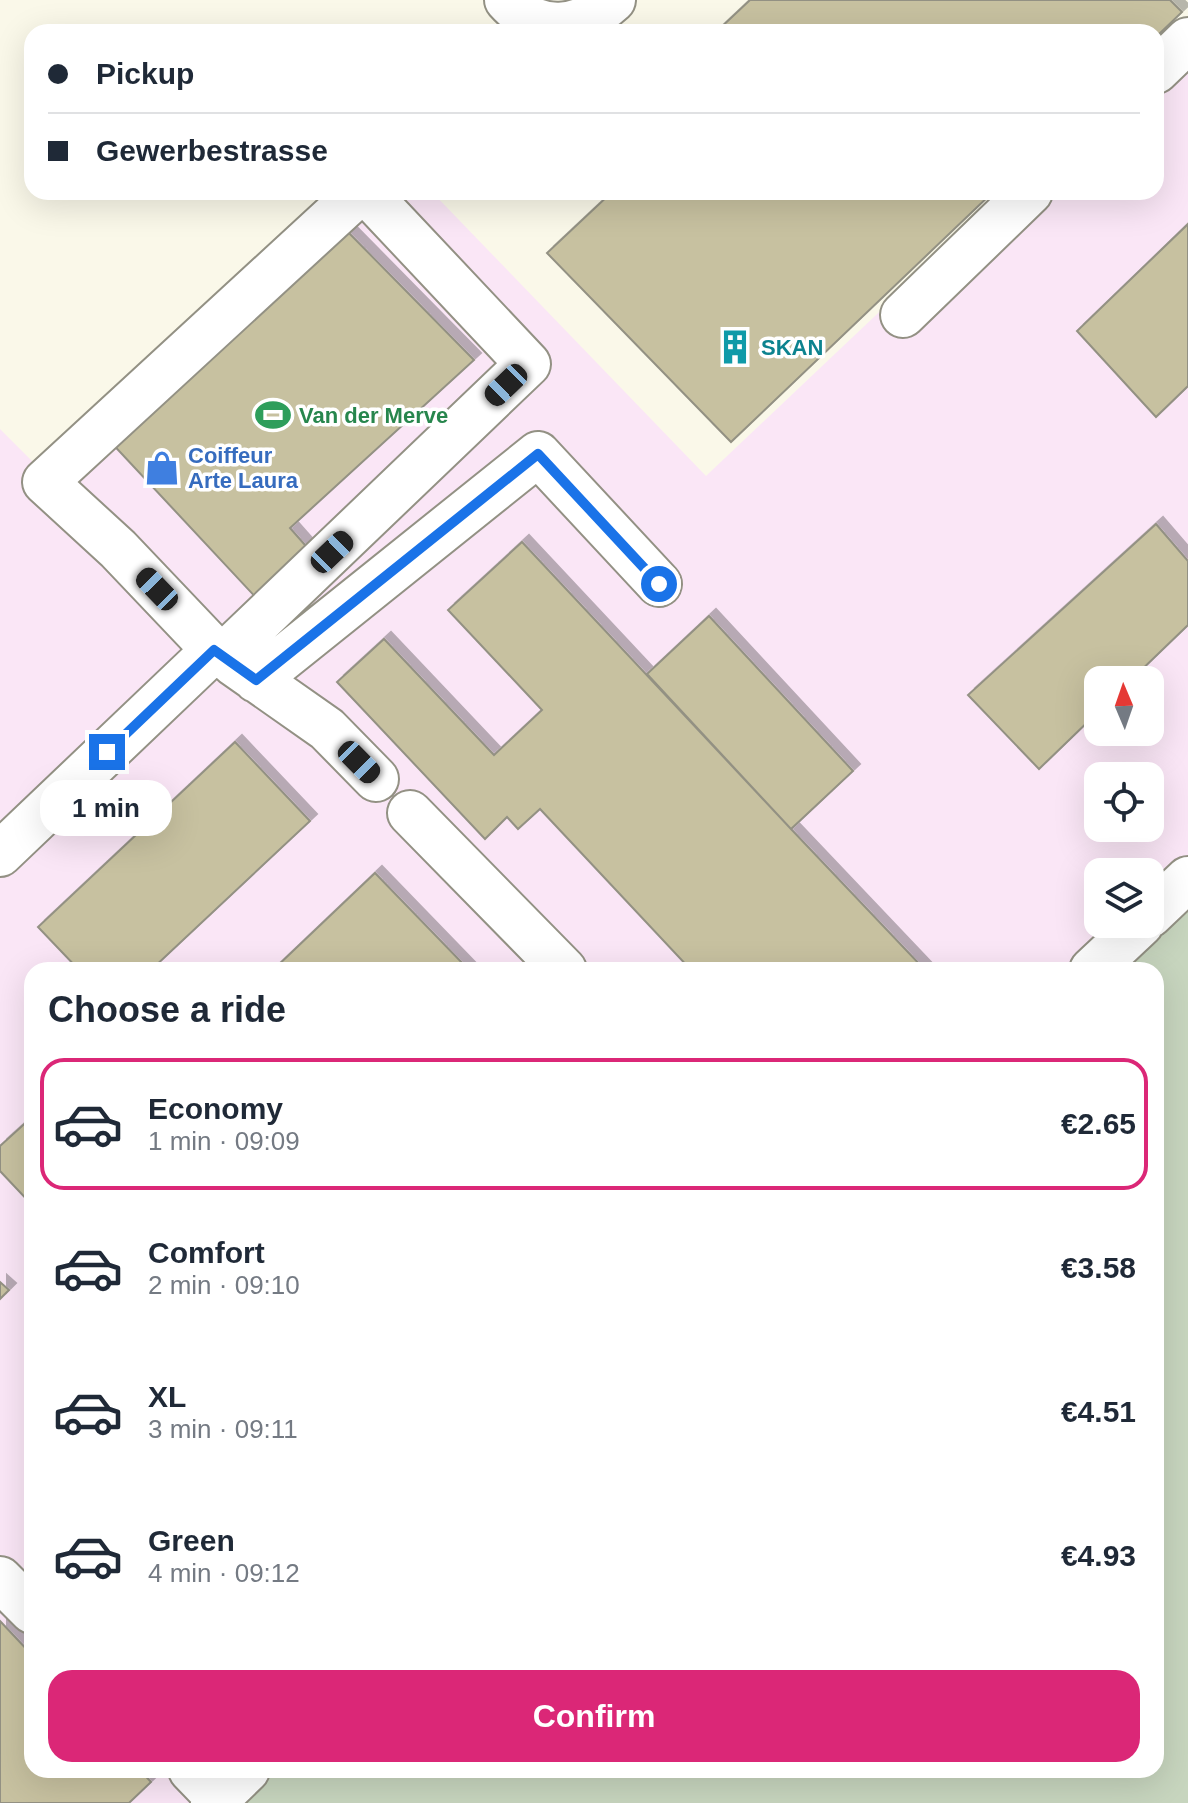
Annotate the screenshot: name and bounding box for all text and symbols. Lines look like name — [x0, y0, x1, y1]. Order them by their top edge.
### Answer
text: Pickup — [96, 57, 194, 90]
text: Gewerbestrasse — [96, 134, 328, 167]
building icon: SKAN — [716, 328, 754, 366]
place label: SKAN — [761, 335, 823, 360]
car — [480, 360, 532, 410]
sports icon: Van der Merve — [254, 396, 292, 434]
place label: Van der Merve — [299, 403, 448, 428]
place label: Coiffeur Arte Laura — [188, 443, 299, 493]
shop icon: Coiffeur Arte Laura — [143, 449, 181, 487]
car — [306, 527, 358, 577]
car — [132, 563, 182, 615]
route start — [641, 566, 677, 602]
north arrow — [1084, 666, 1164, 746]
map controls — [1084, 666, 1164, 938]
route end — [89, 734, 125, 770]
car — [334, 737, 384, 787]
button: locate — [1084, 762, 1164, 842]
callout: 1 min — [41, 780, 173, 836]
text: 1 min — [72, 793, 140, 823]
button: layers — [1084, 858, 1164, 938]
text: Choose a ride — [48, 989, 286, 1030]
icon: car — [52, 1088, 124, 1160]
text: Economy — [148, 1092, 283, 1125]
text: €2.65 — [1061, 1107, 1136, 1140]
text: 1 min · 09:09 — [148, 1126, 300, 1156]
icon: car — [52, 1232, 124, 1304]
text: Comfort — [148, 1236, 265, 1269]
text: €3.58 — [1061, 1251, 1136, 1284]
text: 2 min · 09:10 — [148, 1270, 300, 1300]
icon: car — [52, 1376, 124, 1448]
text: XL — [148, 1380, 186, 1413]
text: €4.51 — [1061, 1395, 1136, 1428]
text: 3 min · 09:11 — [148, 1414, 298, 1444]
icon: car — [52, 1520, 124, 1592]
text: Green — [148, 1524, 235, 1557]
text: €4.93 — [1061, 1539, 1136, 1572]
text: 4 min · 09:12 — [148, 1558, 300, 1588]
button: Confirm — [48, 1670, 1140, 1762]

